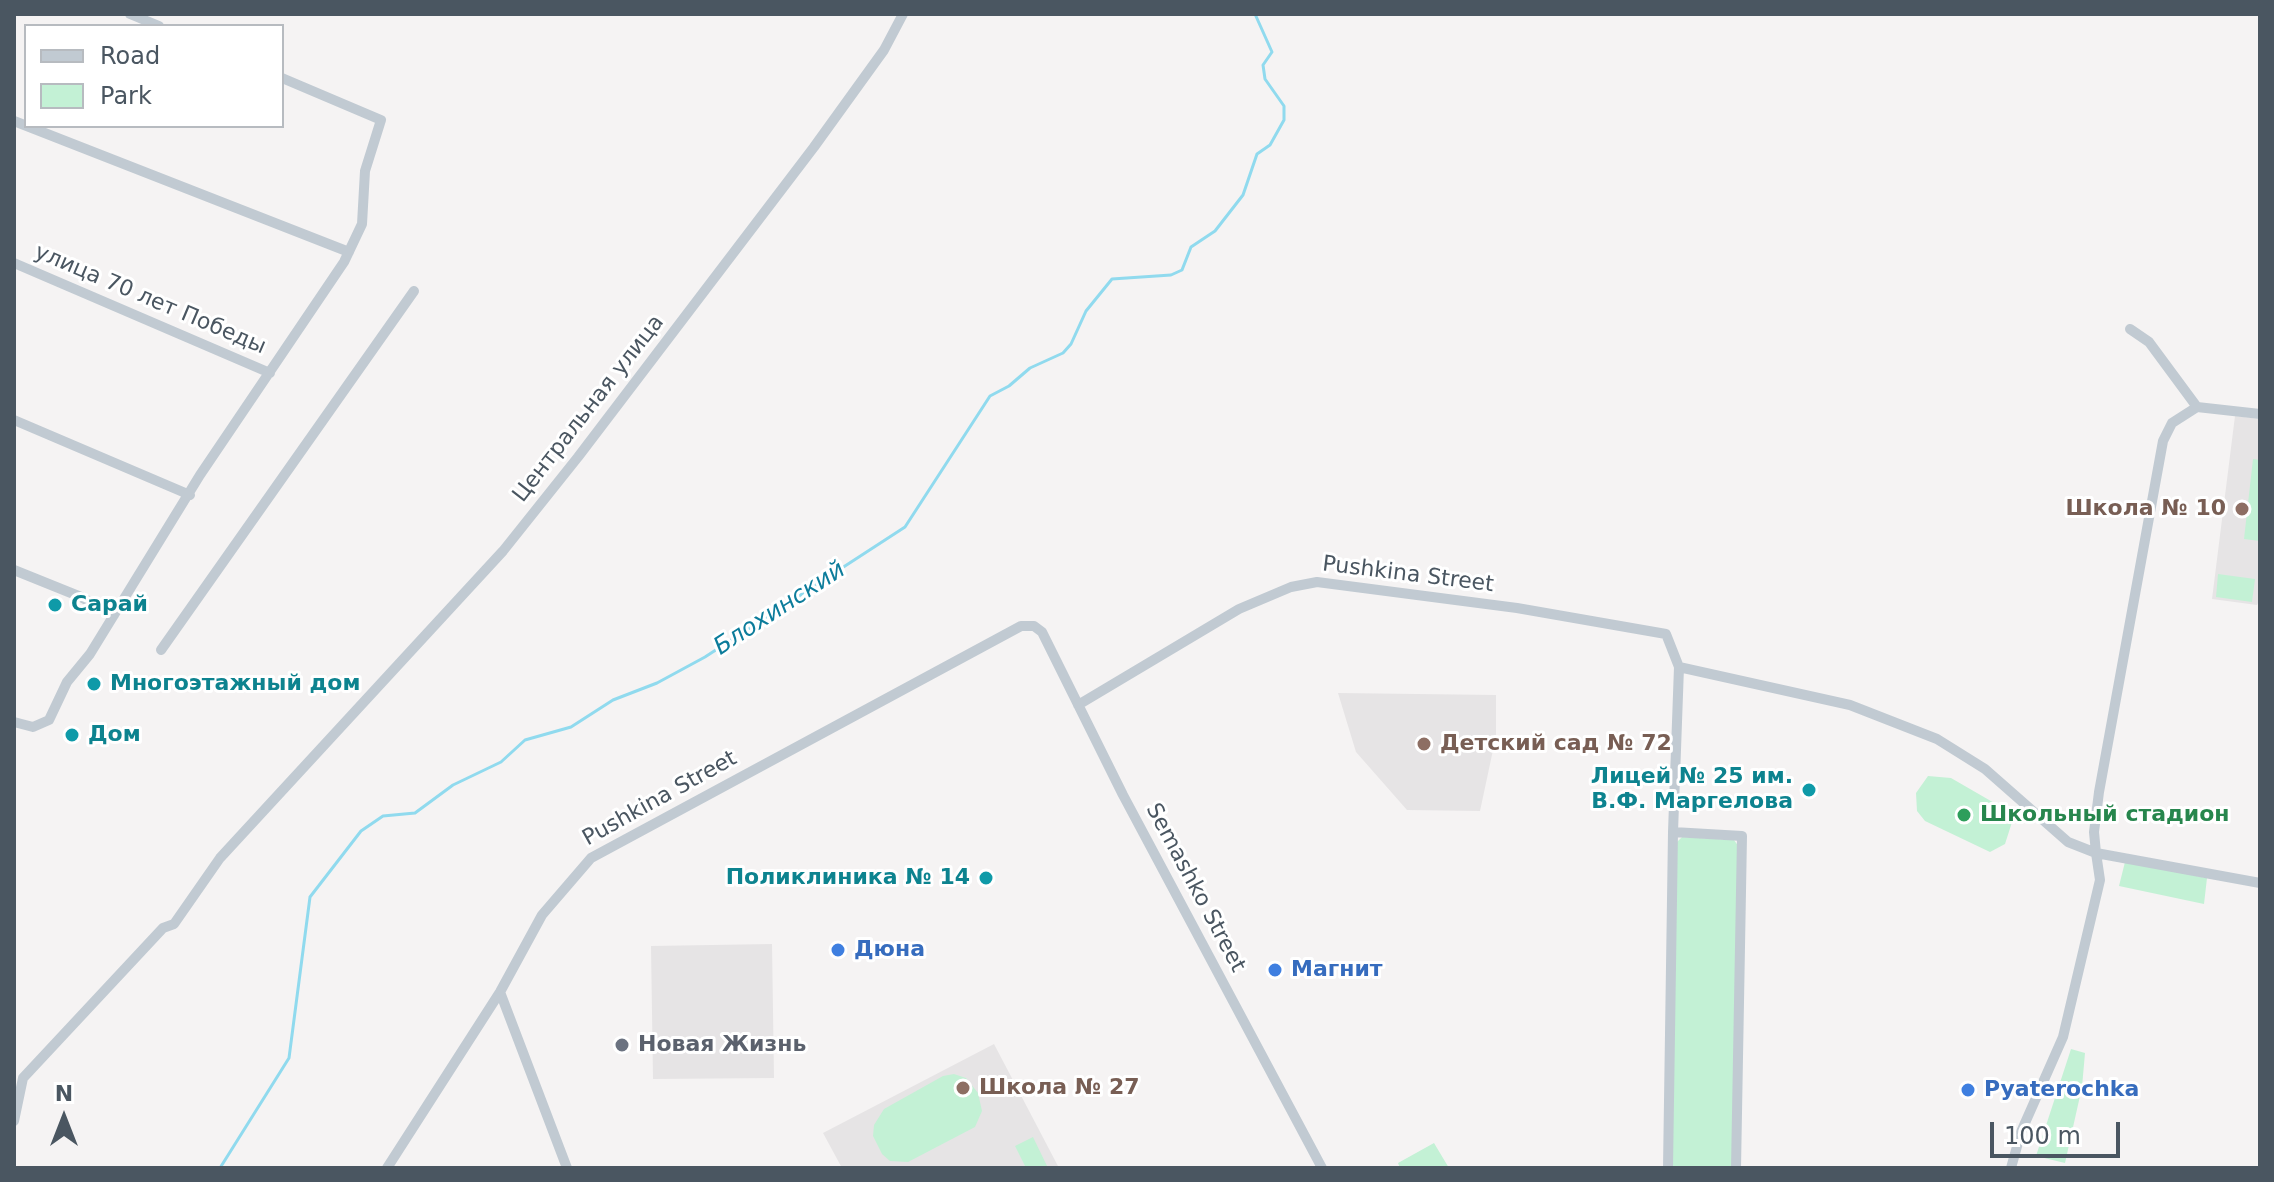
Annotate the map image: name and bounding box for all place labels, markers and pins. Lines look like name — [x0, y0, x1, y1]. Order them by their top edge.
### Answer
place label: Школа № 10 — [2065, 496, 2226, 522]
marker: Школа № 10 — [2233, 500, 2251, 518]
place label: Сарай — [71, 592, 148, 618]
marker: Сарай — [46, 596, 64, 614]
place label: Многоэтажный дом — [110, 671, 360, 697]
marker: Многоэтажный дом — [85, 675, 103, 693]
place label: Дом — [88, 722, 141, 748]
marker: Дом — [63, 726, 81, 744]
place label: Детский сад № 72 — [1440, 731, 1672, 757]
marker: Детский сад № 72 — [1415, 735, 1433, 753]
place label: Лицей № 25 им. В.Ф. Маргелова — [1591, 764, 1793, 816]
marker: Лицей № 25 им. В.Ф. Маргелова — [1800, 781, 1818, 799]
place label: Школьный стадион — [1980, 802, 2230, 828]
marker: Школьный стадион — [1955, 806, 1973, 824]
place label: Поликлиника № 14 — [726, 865, 970, 891]
marker: Поликлиника № 14 — [977, 869, 995, 887]
place label: Дюна — [854, 937, 925, 963]
marker: Дюна — [829, 941, 847, 959]
place label: Магнит — [1291, 957, 1383, 983]
marker: Магнит — [1266, 961, 1284, 979]
place label: Новая Жизнь — [638, 1032, 806, 1058]
marker: Новая Жизнь — [613, 1036, 631, 1054]
place label: Школа № 27 — [979, 1075, 1140, 1101]
place label: Pyaterochka — [1984, 1077, 2139, 1103]
marker: Школа № 27 — [954, 1079, 972, 1097]
marker: Pyaterochka — [1959, 1081, 1977, 1099]

